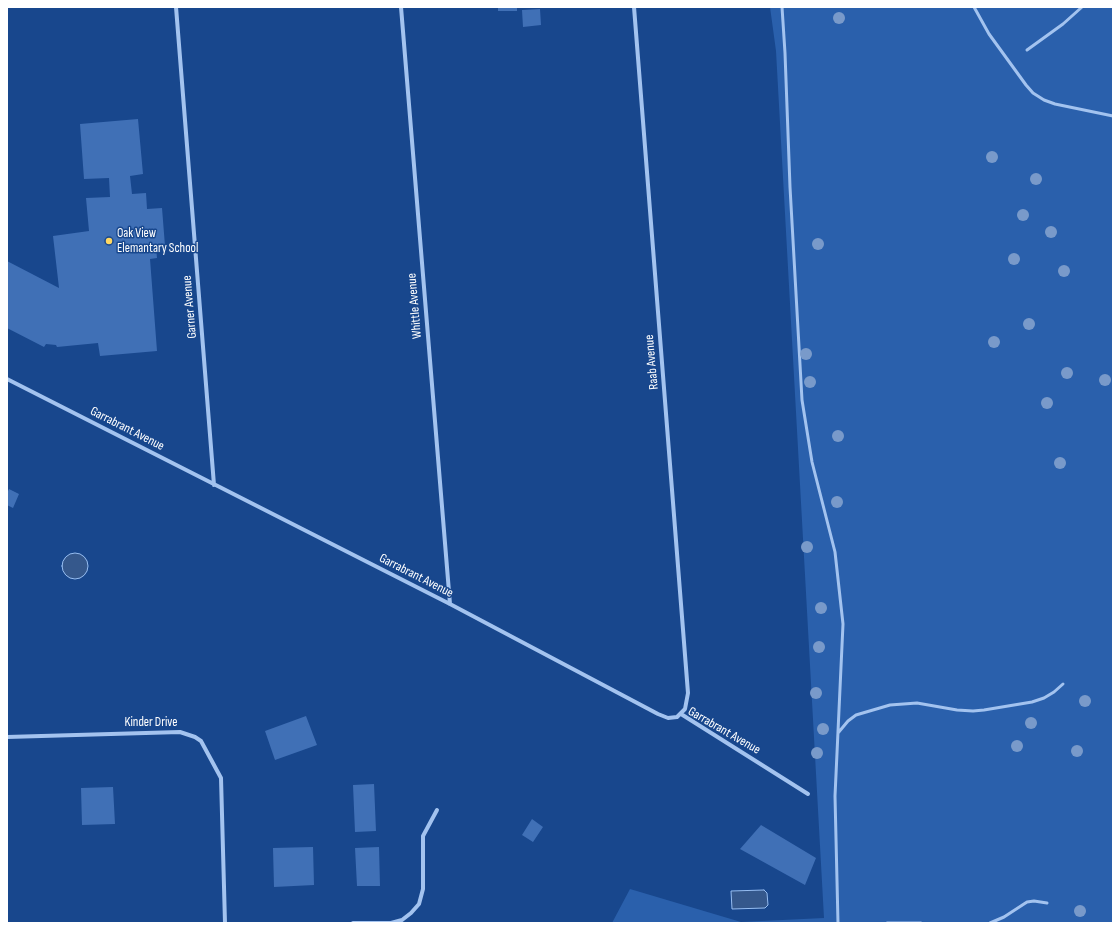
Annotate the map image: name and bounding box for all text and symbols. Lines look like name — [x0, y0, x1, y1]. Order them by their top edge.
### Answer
place label: Oak View Elemantary School — [117, 226, 198, 257]
marker: Oak View Elemantary School — [104, 236, 114, 246]
street label: Whittle Avenue — [404, 273, 426, 339]
street label: Garner Avenue — [179, 275, 201, 339]
street label: Raab Avenue — [642, 334, 662, 390]
street label: Garrabrant Avenue — [87, 404, 167, 454]
street label: Garrabrant Avenue — [376, 551, 456, 601]
street label: Garrabrant Avenue — [685, 704, 763, 758]
street label: Kinder Drive — [124, 715, 178, 731]

